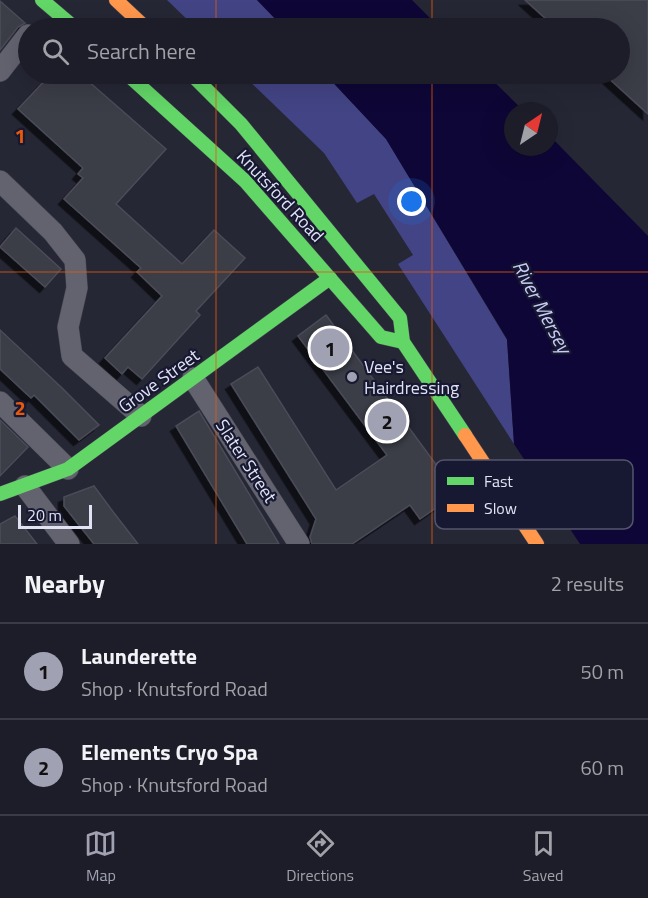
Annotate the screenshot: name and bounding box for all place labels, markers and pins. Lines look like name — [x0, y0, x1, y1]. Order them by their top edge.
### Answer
pin: 1 — [310, 326, 350, 370]
place label: Vee's Hairdressing — [364, 353, 459, 401]
marker: Vee's Hairdressing — [345, 370, 359, 384]
pin: 2 — [368, 398, 406, 444]

